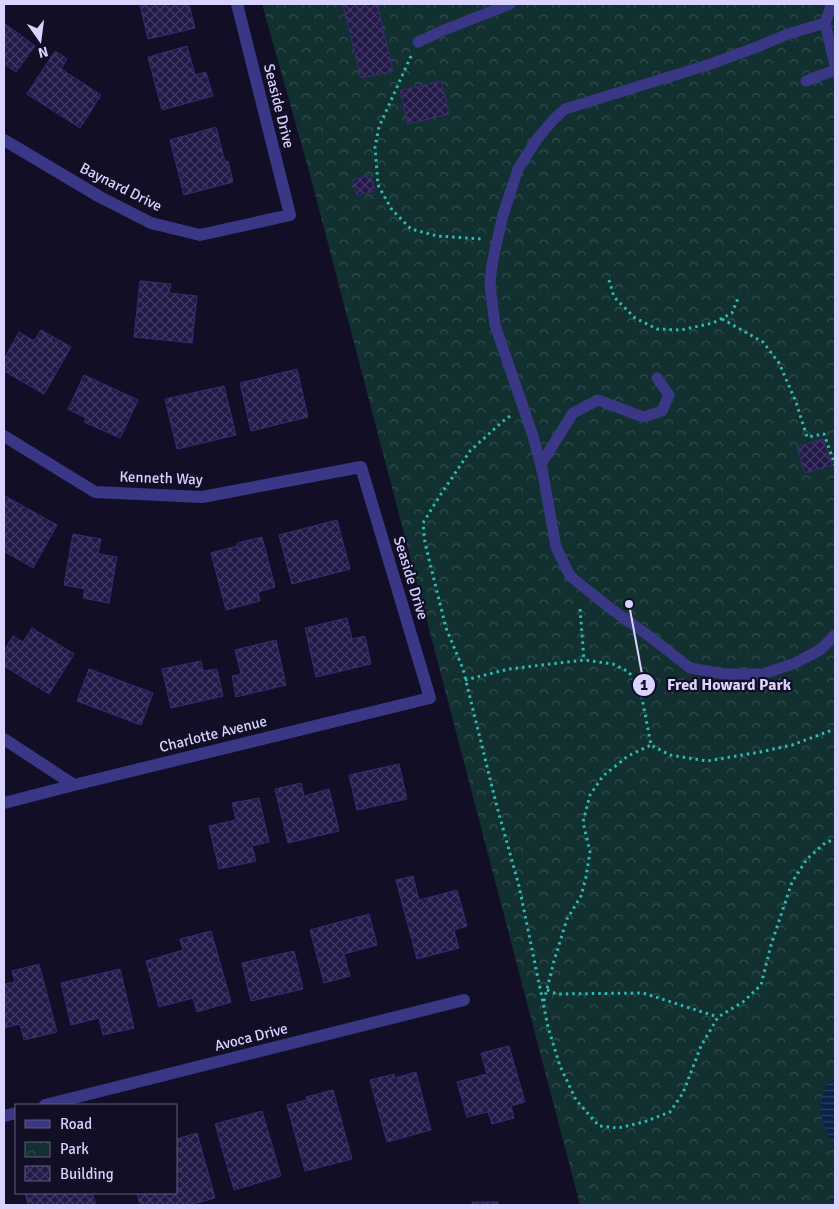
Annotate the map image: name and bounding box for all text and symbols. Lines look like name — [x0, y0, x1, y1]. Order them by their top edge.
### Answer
north arrow — [15, 15, 65, 65]
text: N — [36, 43, 50, 62]
street label: Seaside Drive — [260, 62, 298, 150]
street label: Baynard Drive — [77, 159, 165, 215]
street label: Kenneth Way — [119, 468, 203, 488]
street label: Seaside Drive — [390, 534, 432, 622]
callout: Fred Howard Park — [632, 669, 801, 700]
text: Fred Howard Park — [667, 675, 792, 695]
text: 1 — [640, 676, 648, 694]
street label: Charlotte Avenue — [157, 712, 269, 756]
street label: Avoca Drive — [212, 1019, 290, 1055]
legend — [15, 1104, 178, 1194]
text: Road — [60, 1115, 92, 1133]
text: Park — [60, 1140, 89, 1158]
text: Building — [60, 1165, 114, 1183]

